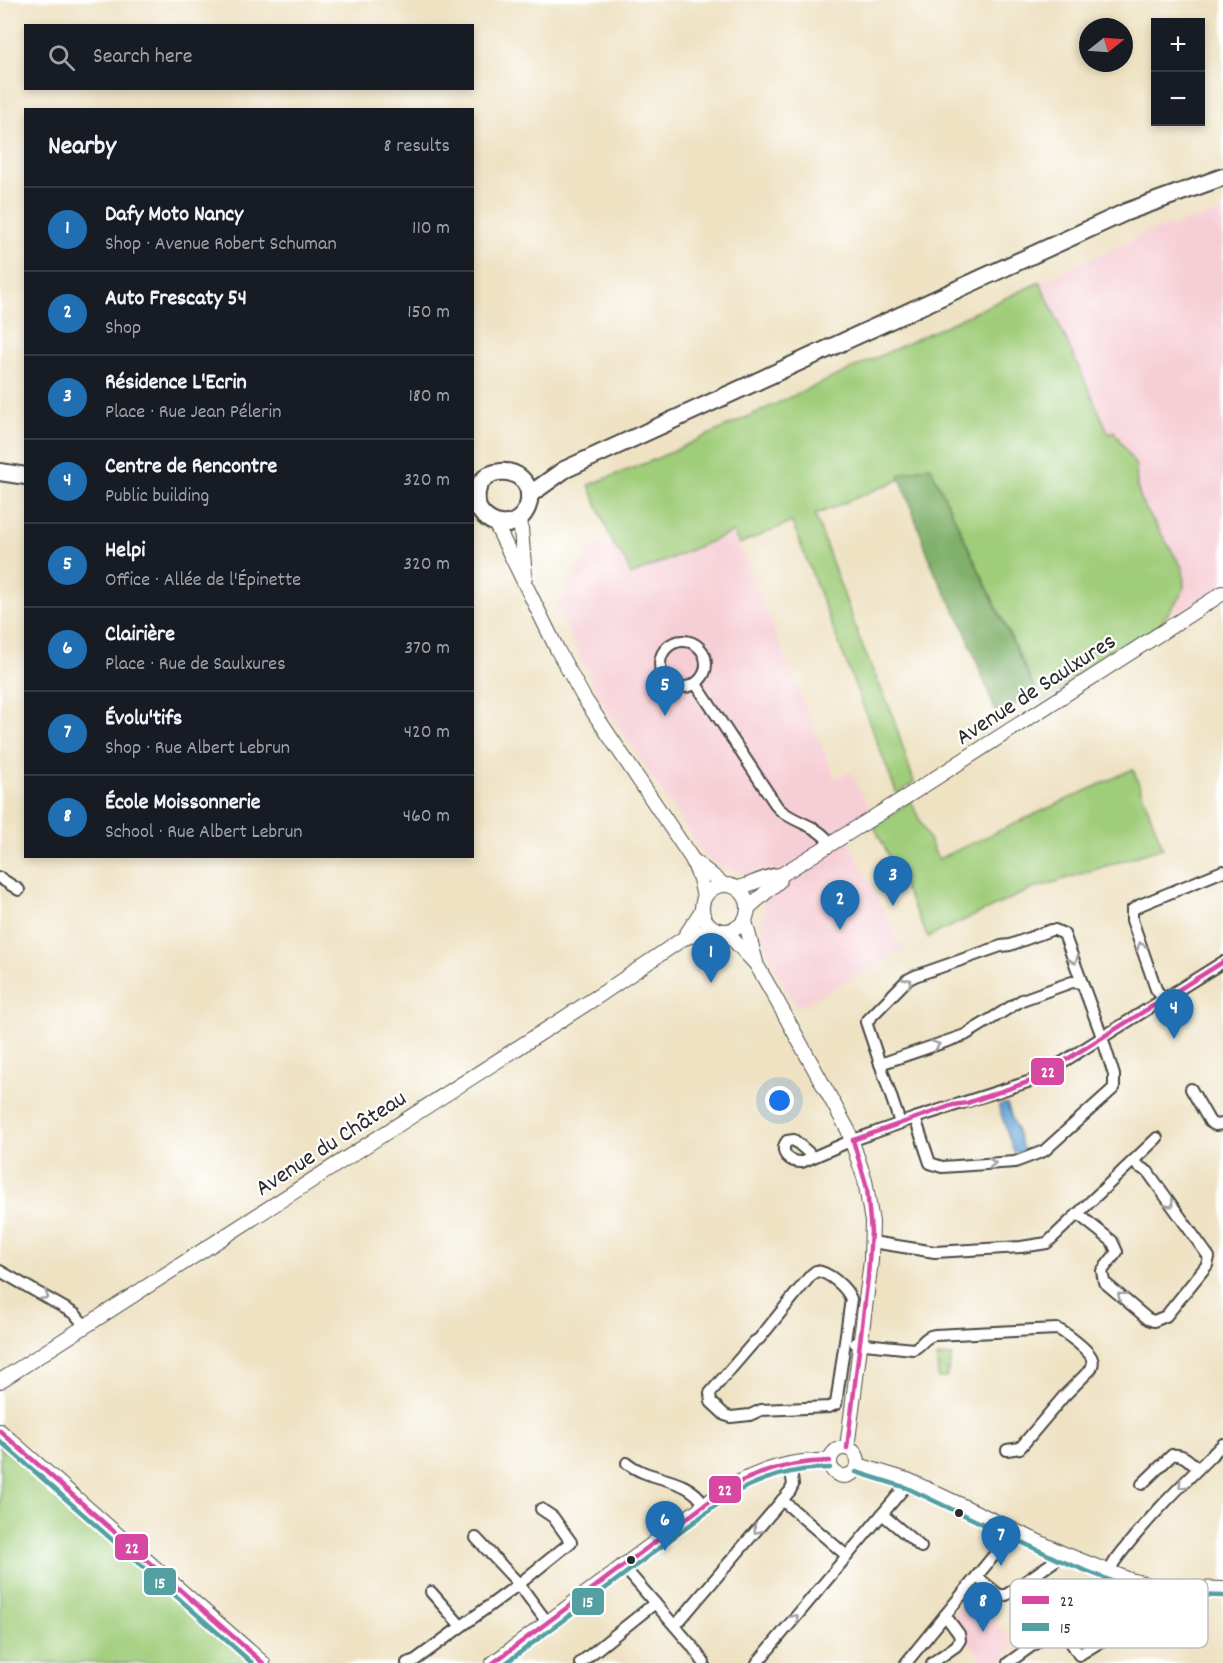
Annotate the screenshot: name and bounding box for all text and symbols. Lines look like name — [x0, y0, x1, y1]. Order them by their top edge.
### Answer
north arrow — [1079, 18, 1133, 72]
map controls — [1151, 18, 1205, 126]
button: + — [1151, 18, 1205, 72]
search box — [24, 24, 474, 90]
icon: search — [45, 41, 78, 74]
text: Search here — [93, 42, 192, 73]
button: − — [1151, 72, 1205, 126]
text: Nearby — [48, 129, 116, 166]
text: 8 results — [384, 133, 450, 161]
text: Dafy Moto Nancy — [105, 200, 243, 231]
text: 1 — [65, 215, 70, 243]
text: 110 m — [412, 215, 450, 243]
text: Shop · Avenue Robert Schuman — [105, 231, 337, 259]
text: Auto Frescaty 54 — [105, 284, 247, 315]
text: 2 — [63, 299, 72, 327]
text: 150 m — [407, 299, 450, 327]
text: Shop — [105, 315, 141, 343]
text: Résidence L'Ecrin — [105, 368, 247, 399]
text: 3 — [63, 383, 72, 411]
text: 180 m — [408, 383, 450, 411]
text: Place · Rue Jean Pélerin — [105, 399, 281, 427]
text: Centre de Rencontre — [105, 452, 277, 483]
text: 4 — [63, 467, 72, 495]
text: 320 m — [403, 467, 450, 495]
text: Public building — [105, 483, 209, 511]
text: Helpi — [105, 536, 145, 567]
text: 5 — [63, 551, 72, 579]
text: 320 m — [403, 551, 450, 579]
text: Office · Allée de l'Épinette — [105, 567, 301, 595]
text: Clairière — [105, 620, 175, 651]
street label: Avenue de Saulxures — [950, 626, 1124, 755]
text: 6 — [63, 635, 72, 663]
text: 370 m — [404, 635, 450, 663]
text: Place · Rue de Saulxures — [105, 651, 286, 679]
pin: 5 — [646, 666, 684, 716]
text: Évolu'tifs — [105, 704, 182, 735]
text: 7 — [64, 719, 71, 747]
text: 420 m — [404, 719, 450, 747]
text: Shop · Rue Albert Lebrun — [105, 735, 290, 763]
text: École Moissonnerie — [105, 788, 260, 819]
text: 8 — [63, 803, 72, 831]
text: 460 m — [403, 803, 450, 831]
text: School · Rue Albert Lebrun — [105, 819, 303, 847]
pin: 3 — [874, 856, 912, 906]
pin: 2 — [820, 880, 860, 930]
pin: 1 — [692, 934, 730, 983]
one-way arrow — [1136, 941, 1149, 952]
one-way arrow — [1067, 954, 1080, 965]
one-way arrow — [901, 978, 912, 989]
pin: 4 — [1154, 990, 1194, 1039]
one-way arrow — [930, 1040, 941, 1053]
line badge: 22 — [1030, 1057, 1065, 1086]
text: 22 — [1041, 1062, 1055, 1085]
street label: Avenue du Château — [249, 1083, 414, 1206]
your location — [765, 1086, 794, 1115]
one-way arrow — [987, 1157, 996, 1170]
one-way arrow — [1163, 1198, 1174, 1209]
one-way arrow — [39, 1288, 49, 1300]
one-way arrow — [1117, 1292, 1128, 1303]
line badge: 22 — [708, 1475, 742, 1504]
one-way arrow — [1178, 1478, 1189, 1489]
text: 22 — [718, 1480, 732, 1503]
pin: 6 — [646, 1502, 684, 1551]
unlabelled marker — [953, 1507, 965, 1519]
pin: 7 — [982, 1516, 1020, 1566]
one-way arrow — [753, 1523, 764, 1534]
line badge: 22 — [114, 1533, 149, 1561]
text: 22 — [125, 1538, 139, 1561]
unlabelled marker — [625, 1554, 637, 1566]
line badge: 15 — [143, 1567, 177, 1596]
text: 15 — [155, 1573, 165, 1596]
legend — [1010, 1579, 1208, 1648]
pin: 8 — [964, 1582, 1002, 1632]
line badge: 15 — [571, 1587, 605, 1616]
text: 22 — [1060, 1591, 1074, 1614]
text: 15 — [583, 1592, 593, 1615]
one-way arrow — [788, 1614, 799, 1625]
text: 15 — [1060, 1618, 1071, 1641]

